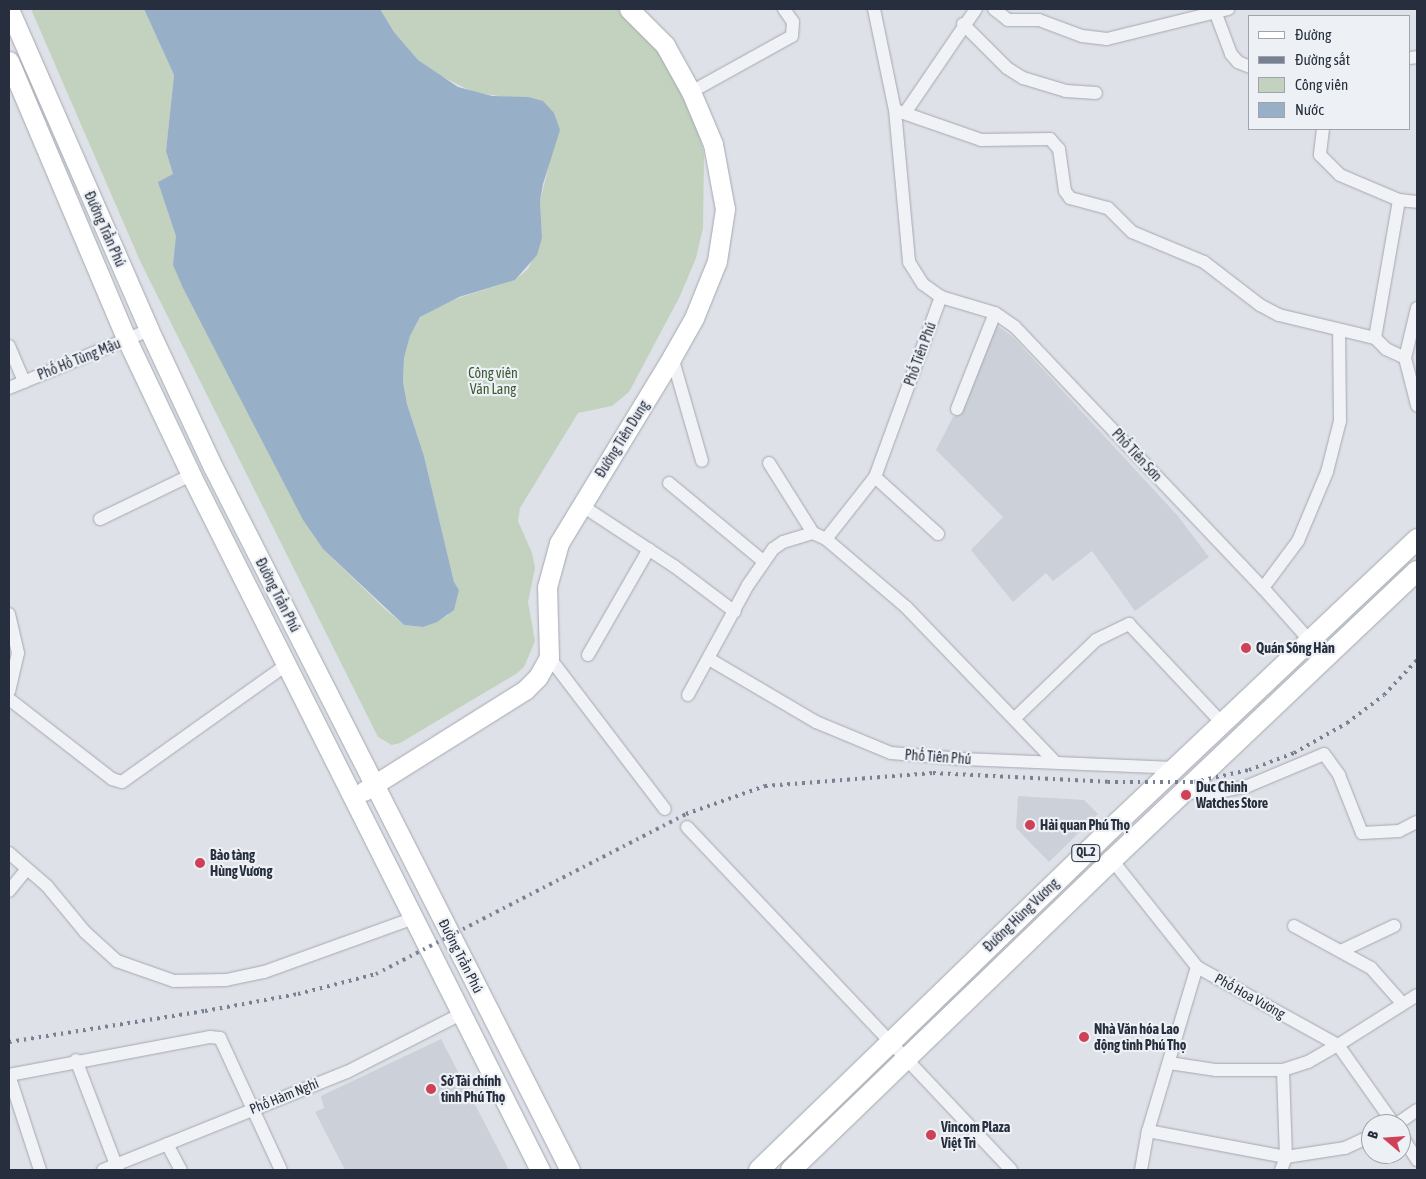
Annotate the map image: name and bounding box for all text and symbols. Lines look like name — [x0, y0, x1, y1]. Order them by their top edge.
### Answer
legend — [1248, 15, 1411, 130]
text: Đường — [1295, 26, 1331, 43]
text: Đường sắt — [1295, 51, 1350, 68]
text: Công viên — [1295, 76, 1348, 93]
text: Nước — [1295, 101, 1324, 118]
street label: Đường Trần Phú — [81, 189, 129, 269]
street label: Phố Tiên Phú — [901, 320, 939, 388]
street label: Phố Hồ Tùng Mậu — [35, 335, 123, 383]
park label: Công viên Văn Lang — [468, 365, 518, 398]
street label: Đường Tiên Dung — [592, 397, 652, 481]
street label: Phố Tiên Sơn — [1109, 425, 1165, 485]
street label: Đường Trần Phú — [252, 555, 304, 635]
place label: Quán Sông Hàn — [1256, 640, 1335, 656]
marker: Quán Sông Hàn — [1240, 642, 1252, 654]
street label: Phố Tiên Phú — [904, 746, 972, 768]
place label: Duc Chinh Watches Store — [1196, 779, 1268, 812]
marker: Duc Chinh Watches Store — [1180, 789, 1192, 801]
place label: Hải quan Phú Thọ — [1040, 817, 1130, 833]
marker: Hải quan Phú Thọ — [1024, 819, 1036, 831]
road number: QL.2 — [1071, 844, 1101, 862]
place label: Bảo tàng Hùng Vương — [210, 847, 272, 880]
marker: Bảo tàng Hùng Vương — [194, 857, 206, 869]
street label: Đường Hùng Vương — [980, 875, 1062, 955]
street label: Đường Trần Phú — [435, 916, 487, 996]
street label: Phố Hoa Vương — [1212, 970, 1288, 1022]
place label: Nhà Văn hóa Lao động tỉnh Phú Thọ — [1094, 1021, 1186, 1054]
marker: Nhà Văn hóa Lao động tỉnh Phú Thọ — [1078, 1031, 1090, 1043]
place label: Sở Tài chính tỉnh Phú Thọ — [441, 1073, 505, 1106]
street label: Phố Hàm Nghi — [247, 1075, 321, 1117]
marker: Sở Tài chính tỉnh Phú Thọ — [425, 1083, 437, 1095]
north arrow — [1361, 1114, 1411, 1164]
place label: Vincom Plaza Việt Trì — [941, 1119, 1010, 1152]
marker: Vincom Plaza Việt Trì — [925, 1129, 937, 1141]
text: B — [1364, 1129, 1381, 1140]

